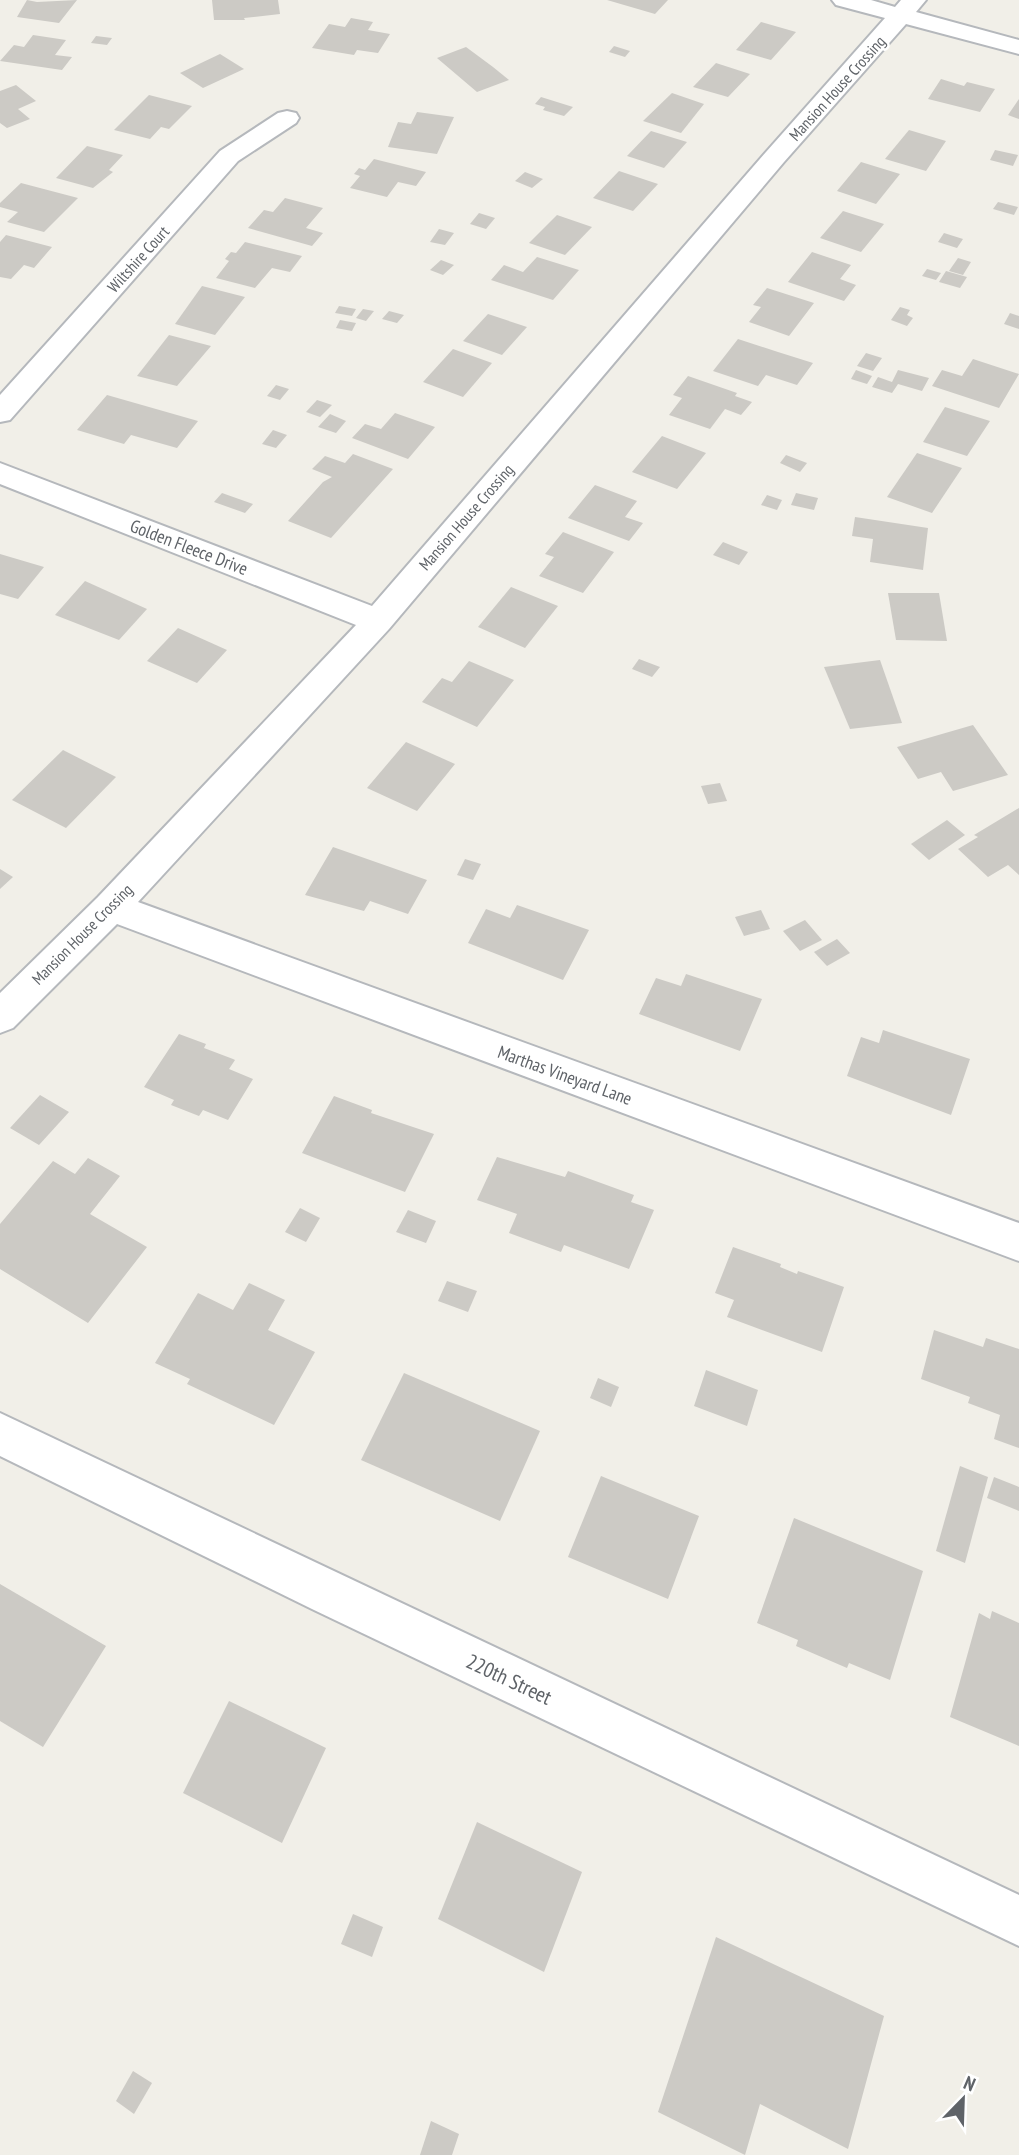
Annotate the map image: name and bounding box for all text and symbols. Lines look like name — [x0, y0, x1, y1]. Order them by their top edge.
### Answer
street label: Mansion House Crossing — [785, 31, 889, 145]
street label: Wiltshire Court — [103, 221, 173, 296]
street label: Mansion House Crossing — [414, 460, 518, 574]
street label: Golden Fleece Drive — [127, 514, 251, 580]
street label: Mansion House Crossing — [27, 879, 137, 989]
street label: Marthas Vineyard Lane — [495, 1040, 635, 1110]
street label: 220th Street — [462, 1647, 556, 1711]
north arrow — [928, 2064, 998, 2134]
text: N — [960, 2070, 979, 2096]

